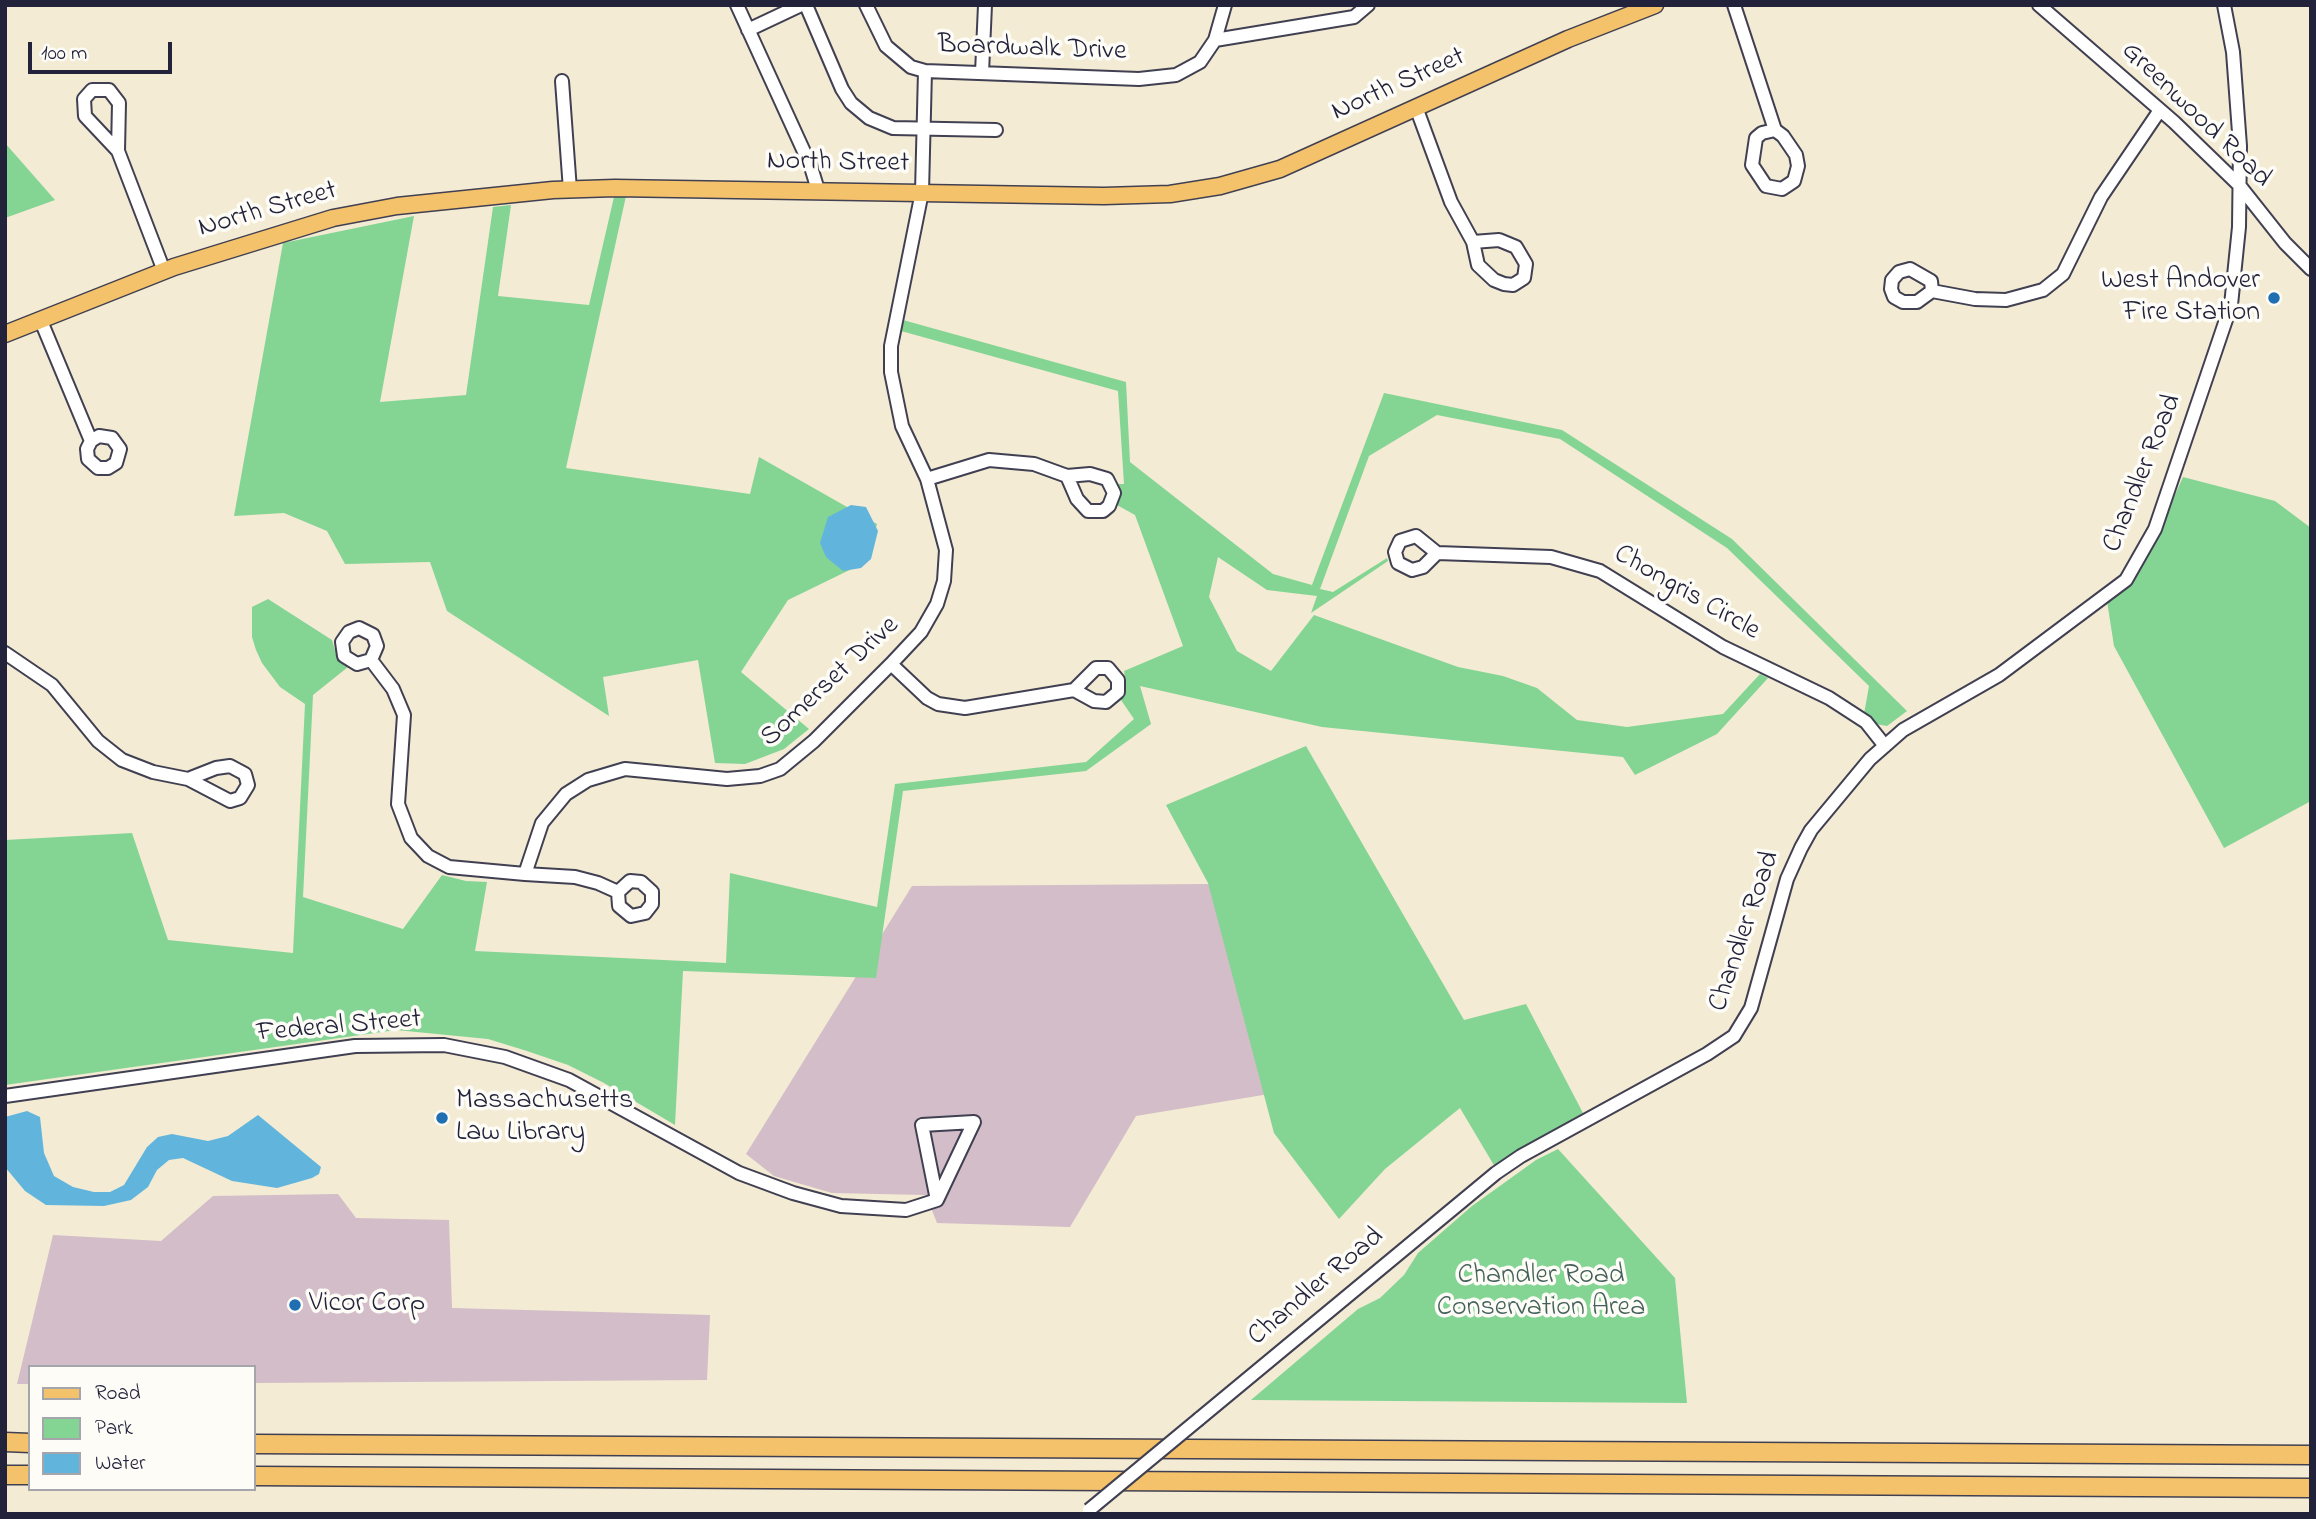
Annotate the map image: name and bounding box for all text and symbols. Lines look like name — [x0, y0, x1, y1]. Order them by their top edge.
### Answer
scale bar — [32, 28, 175, 72]
street label: Boardwalk Drive — [937, 30, 1127, 70]
street label: Greenwood Road — [2113, 36, 2277, 196]
text: 100 m — [41, 39, 87, 69]
street label: North Street — [1327, 42, 1471, 130]
street label: North Street — [767, 146, 909, 182]
street label: North Street — [195, 175, 341, 247]
place label: West Andover Fire Station — [2101, 265, 2260, 331]
marker: West Andover Fire Station — [2266, 290, 2282, 306]
street label: Chandler Road — [2097, 390, 2191, 558]
street label: Chongris Circle — [1607, 539, 1765, 649]
street label: Somerset Drive — [755, 610, 907, 756]
street label: Chandler Road — [1703, 848, 1789, 1016]
street label: Federal Street — [255, 1004, 423, 1052]
place label: Massachusetts Law Library — [456, 1085, 633, 1151]
marker: Massachusetts Law Library — [434, 1110, 450, 1126]
street label: Chandler Road — [1242, 1221, 1392, 1355]
park label: Chandler Road Conservation Area — [1437, 1260, 1645, 1326]
place label: Vicor Corp — [309, 1288, 425, 1322]
marker: Vicor Corp — [287, 1297, 303, 1313]
legend — [28, 1365, 256, 1491]
text: Road — [95, 1379, 141, 1409]
text: Park — [95, 1414, 133, 1444]
text: Water — [95, 1449, 146, 1479]

